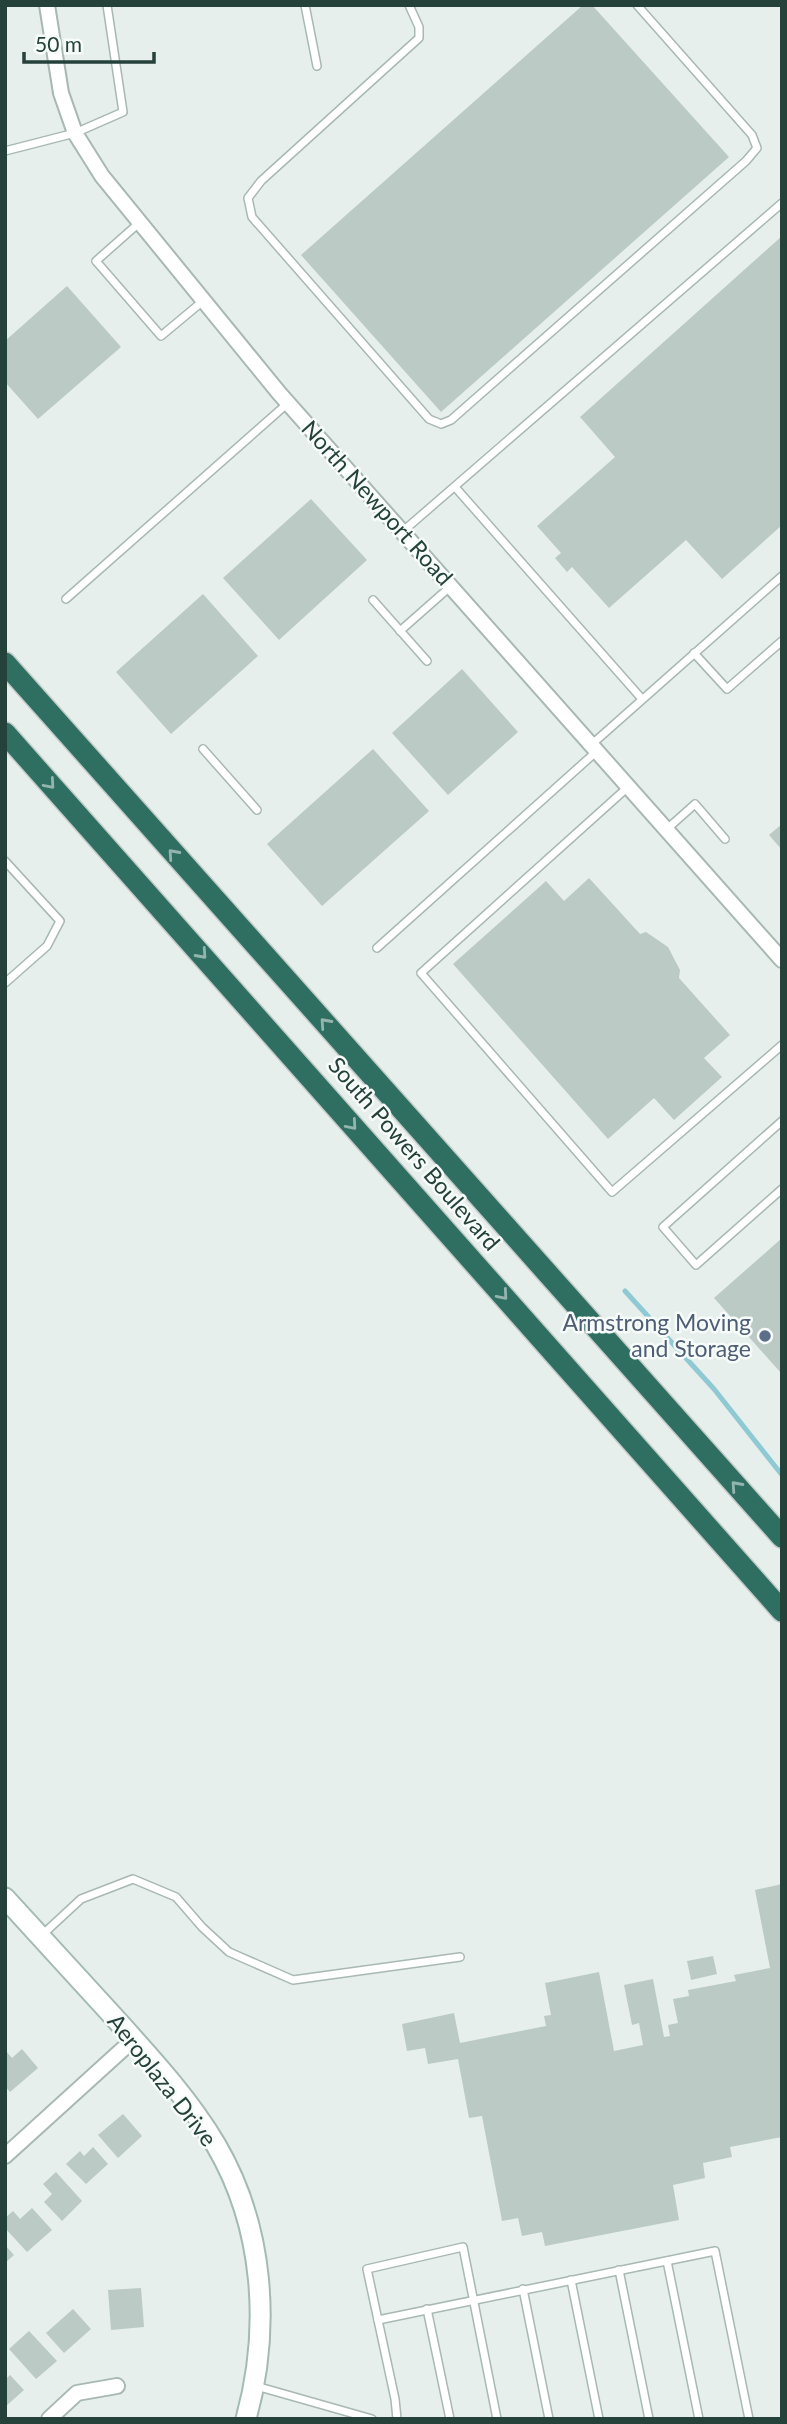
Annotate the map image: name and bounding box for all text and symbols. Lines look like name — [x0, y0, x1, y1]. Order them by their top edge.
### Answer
scale bar — [24, 21, 154, 65]
text: 50 m — [35, 31, 82, 56]
street label: North Newport Road — [296, 414, 459, 591]
one-way arrow — [42, 776, 54, 789]
one-way arrow — [169, 849, 181, 862]
one-way arrow — [193, 946, 206, 959]
one-way arrow — [320, 1019, 333, 1032]
street label: South Powers Boulevard — [323, 1051, 506, 1256]
one-way arrow — [344, 1116, 357, 1129]
one-way arrow — [495, 1287, 507, 1300]
place label: Armstrong Moving and Storage — [562, 1308, 751, 1362]
marker: Armstrong Moving and Storage — [757, 1328, 773, 1344]
one-way arrow — [732, 1481, 745, 1494]
street label: Aeroplaza Drive — [102, 2007, 223, 2151]

